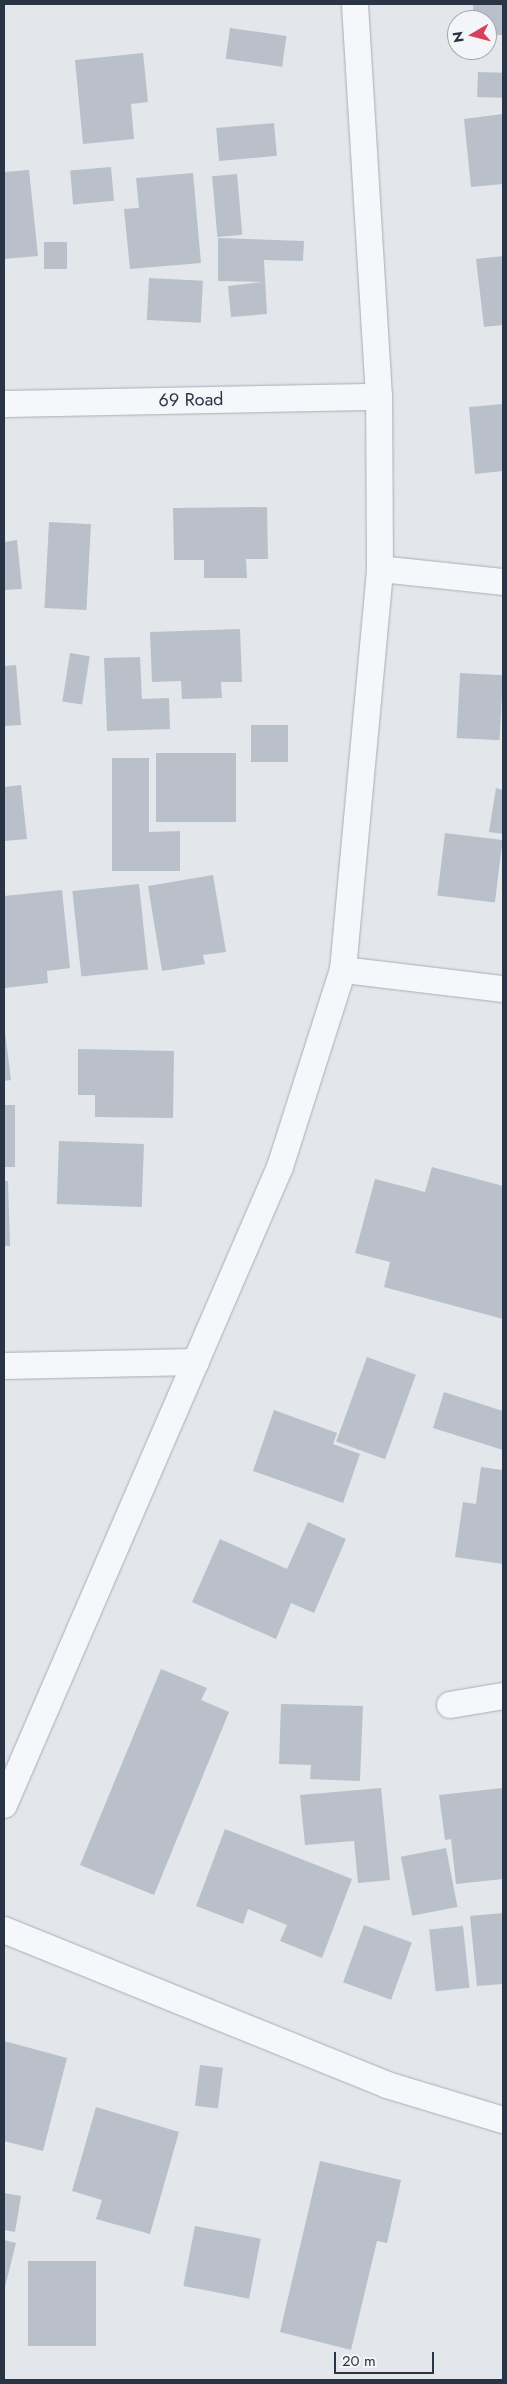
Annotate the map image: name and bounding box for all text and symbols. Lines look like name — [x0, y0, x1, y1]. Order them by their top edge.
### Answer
north arrow — [447, 10, 497, 60]
text: N — [447, 30, 469, 44]
street label: 69 Road — [158, 389, 224, 411]
scale bar — [337, 2342, 437, 2374]
text: 20 m — [342, 2350, 376, 2372]

